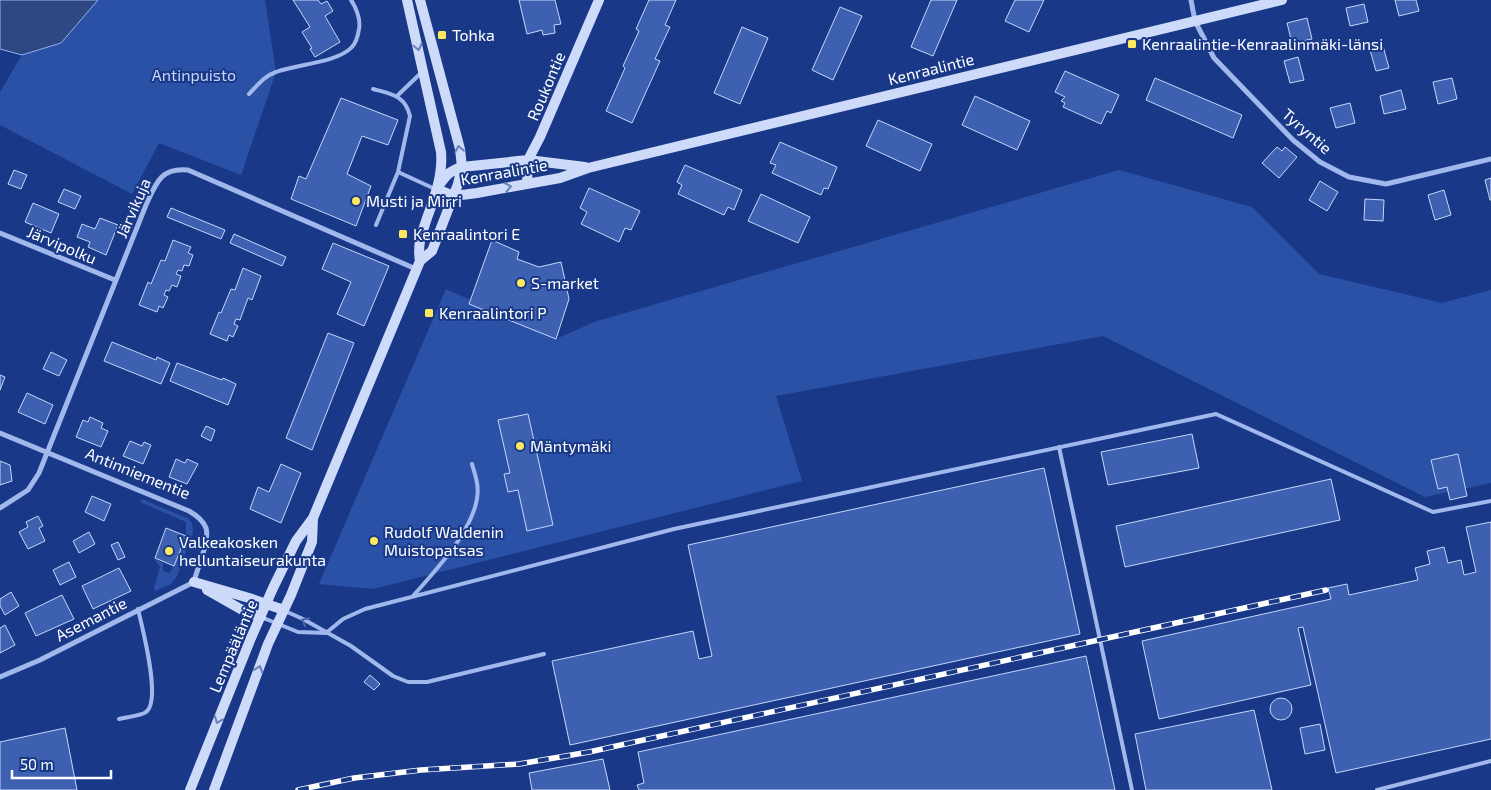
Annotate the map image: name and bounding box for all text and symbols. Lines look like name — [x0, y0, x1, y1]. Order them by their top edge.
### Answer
place label: Tohka — [452, 25, 495, 44]
marker: Tohka — [436, 29, 448, 41]
place label: Kenraalintie-Kenraalinmäki-länsi — [1142, 34, 1383, 53]
marker: Kenraalintie-Kenraalinmäki-länsi — [1126, 38, 1138, 50]
one-way arrow — [412, 43, 423, 52]
street label: Roukontie — [523, 49, 569, 123]
street label: Kenraalintie — [886, 49, 976, 88]
park label: Antinpuisto — [152, 65, 236, 84]
street label: Tyryntie — [1279, 104, 1336, 157]
one-way arrow — [455, 144, 465, 153]
street label: Kenraalintie — [459, 155, 549, 188]
street label: Järvikuja — [111, 175, 155, 241]
one-way arrow — [503, 183, 512, 193]
place label: Musti ja Mirri — [366, 191, 462, 211]
marker: Musti ja Mirri — [350, 195, 362, 207]
street label: Järvipolku — [25, 221, 100, 268]
place label: Kenraalintori E — [413, 224, 520, 243]
marker: Kenraalintori E — [397, 228, 409, 240]
place label: S-market — [531, 273, 599, 292]
marker: S-market — [515, 277, 527, 289]
place label: Kenraalintori P — [439, 303, 547, 322]
marker: Kenraalintori P — [423, 307, 435, 319]
place label: Mäntymäki — [530, 436, 612, 455]
marker: Mäntymäki — [514, 440, 526, 452]
street label: Antinniementie — [83, 443, 193, 502]
place label: Rudolf Waldenin Muistopatsas — [384, 522, 504, 559]
place label: Valkeakosken helluntaiseurakunta — [179, 532, 326, 569]
marker: Rudolf Waldenin Muistopatsas — [368, 535, 380, 547]
marker: Valkeakosken helluntaiseurakunta — [163, 545, 175, 557]
street label: Asemantie — [52, 593, 130, 645]
street label: Lempääläntie — [204, 596, 261, 695]
one-way arrow — [302, 617, 311, 627]
one-way arrow — [253, 665, 263, 674]
one-way arrow — [214, 715, 224, 724]
scale bar — [12, 748, 111, 780]
text: 50 m — [20, 755, 54, 773]

